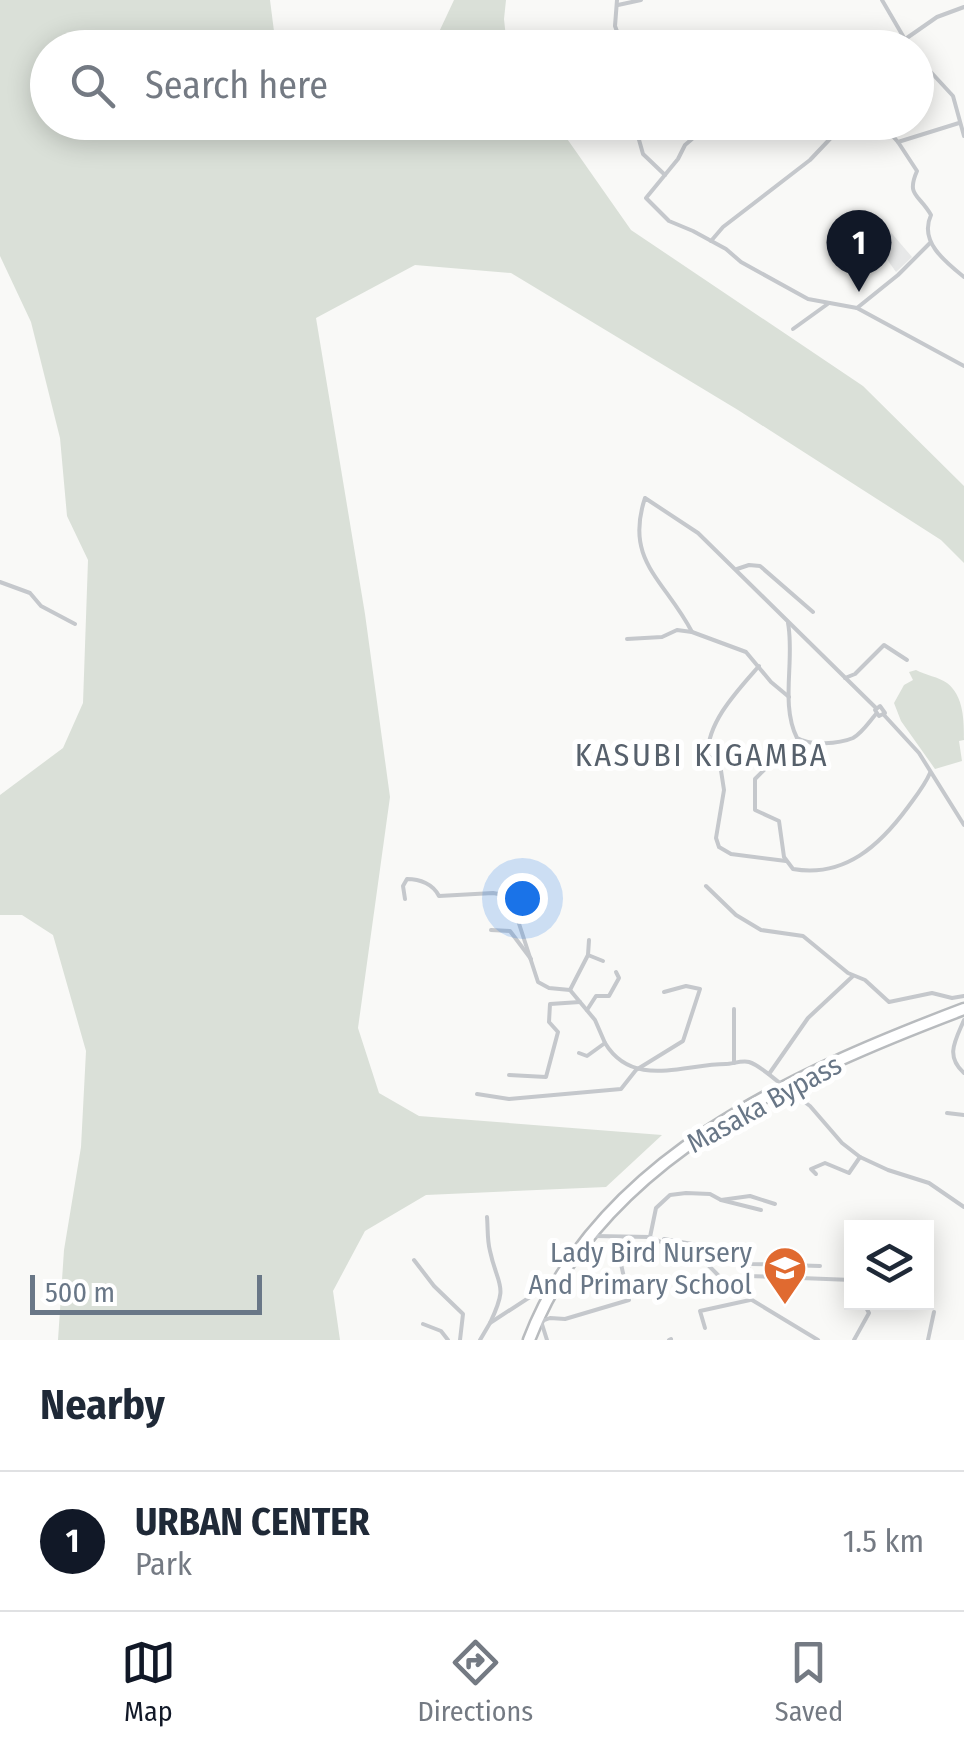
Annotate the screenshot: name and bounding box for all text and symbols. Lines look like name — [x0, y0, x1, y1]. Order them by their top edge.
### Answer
search box — [30, 30, 934, 140]
icon: search — [65, 58, 120, 113]
text: Search here — [145, 62, 328, 108]
pin: 1 — [826, 210, 892, 292]
district label: KASUBI KIGAMBA — [575, 736, 829, 774]
your location — [497, 873, 548, 924]
street label: Masaka Bypass — [681, 1048, 847, 1160]
map controls — [844, 1220, 934, 1310]
button: layers — [844, 1220, 934, 1310]
place label: Lady Bird Nursery And Primary School — [528, 1236, 753, 1301]
school or university icon: Lady Bird Nursery And Primary School — [762, 1245, 808, 1306]
scale bar — [30, 1270, 262, 1314]
text: 500 m — [45, 1276, 115, 1309]
text: Nearby — [40, 1380, 165, 1430]
text: URBAN CENTER — [135, 1499, 370, 1545]
text: 1 — [66, 1522, 79, 1560]
text: 1.5 km — [843, 1522, 924, 1560]
text: Park — [135, 1545, 192, 1583]
tab: Map — [121, 1635, 176, 1728]
tab: Directions — [417, 1635, 533, 1728]
tab: Saved — [775, 1635, 843, 1728]

